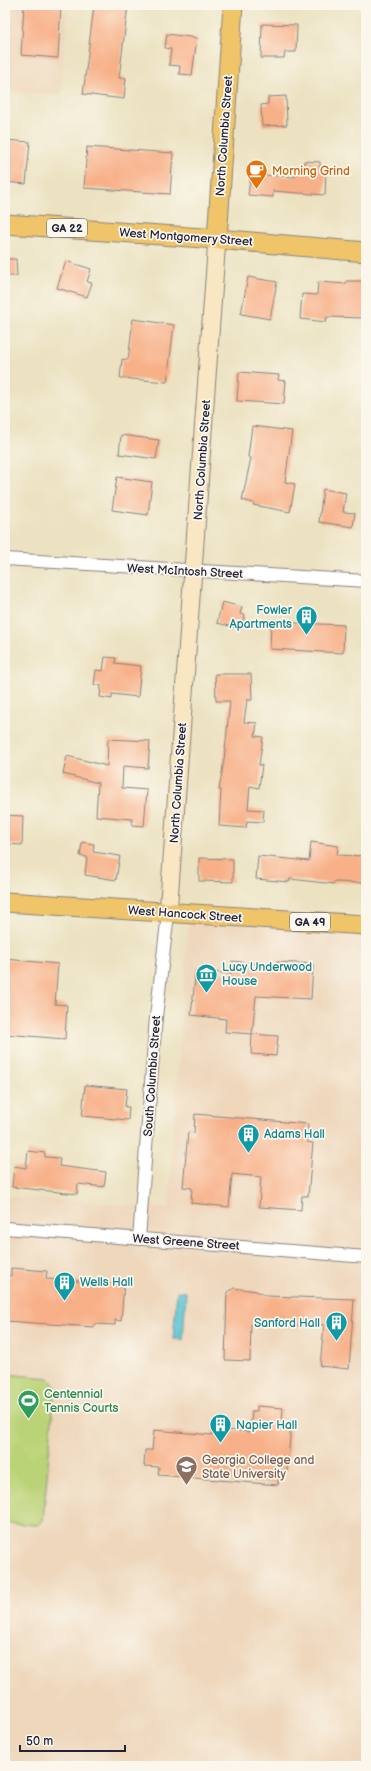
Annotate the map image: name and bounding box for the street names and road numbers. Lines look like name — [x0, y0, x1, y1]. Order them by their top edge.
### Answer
street label: North Columbia Street — [213, 75, 236, 197]
road number: GA 22 — [47, 219, 87, 237]
street label: West Montgomery Street — [119, 225, 254, 250]
street label: North Columbia Street — [191, 399, 214, 521]
street label: West McIntosh Street — [127, 561, 244, 582]
street label: North Columbia Street — [167, 722, 190, 844]
street label: West Hancock Street — [128, 903, 243, 926]
road number: GA 49 — [290, 913, 330, 931]
street label: South Columbia Street — [141, 1015, 164, 1137]
street label: West Greene Street — [132, 1231, 240, 1254]

